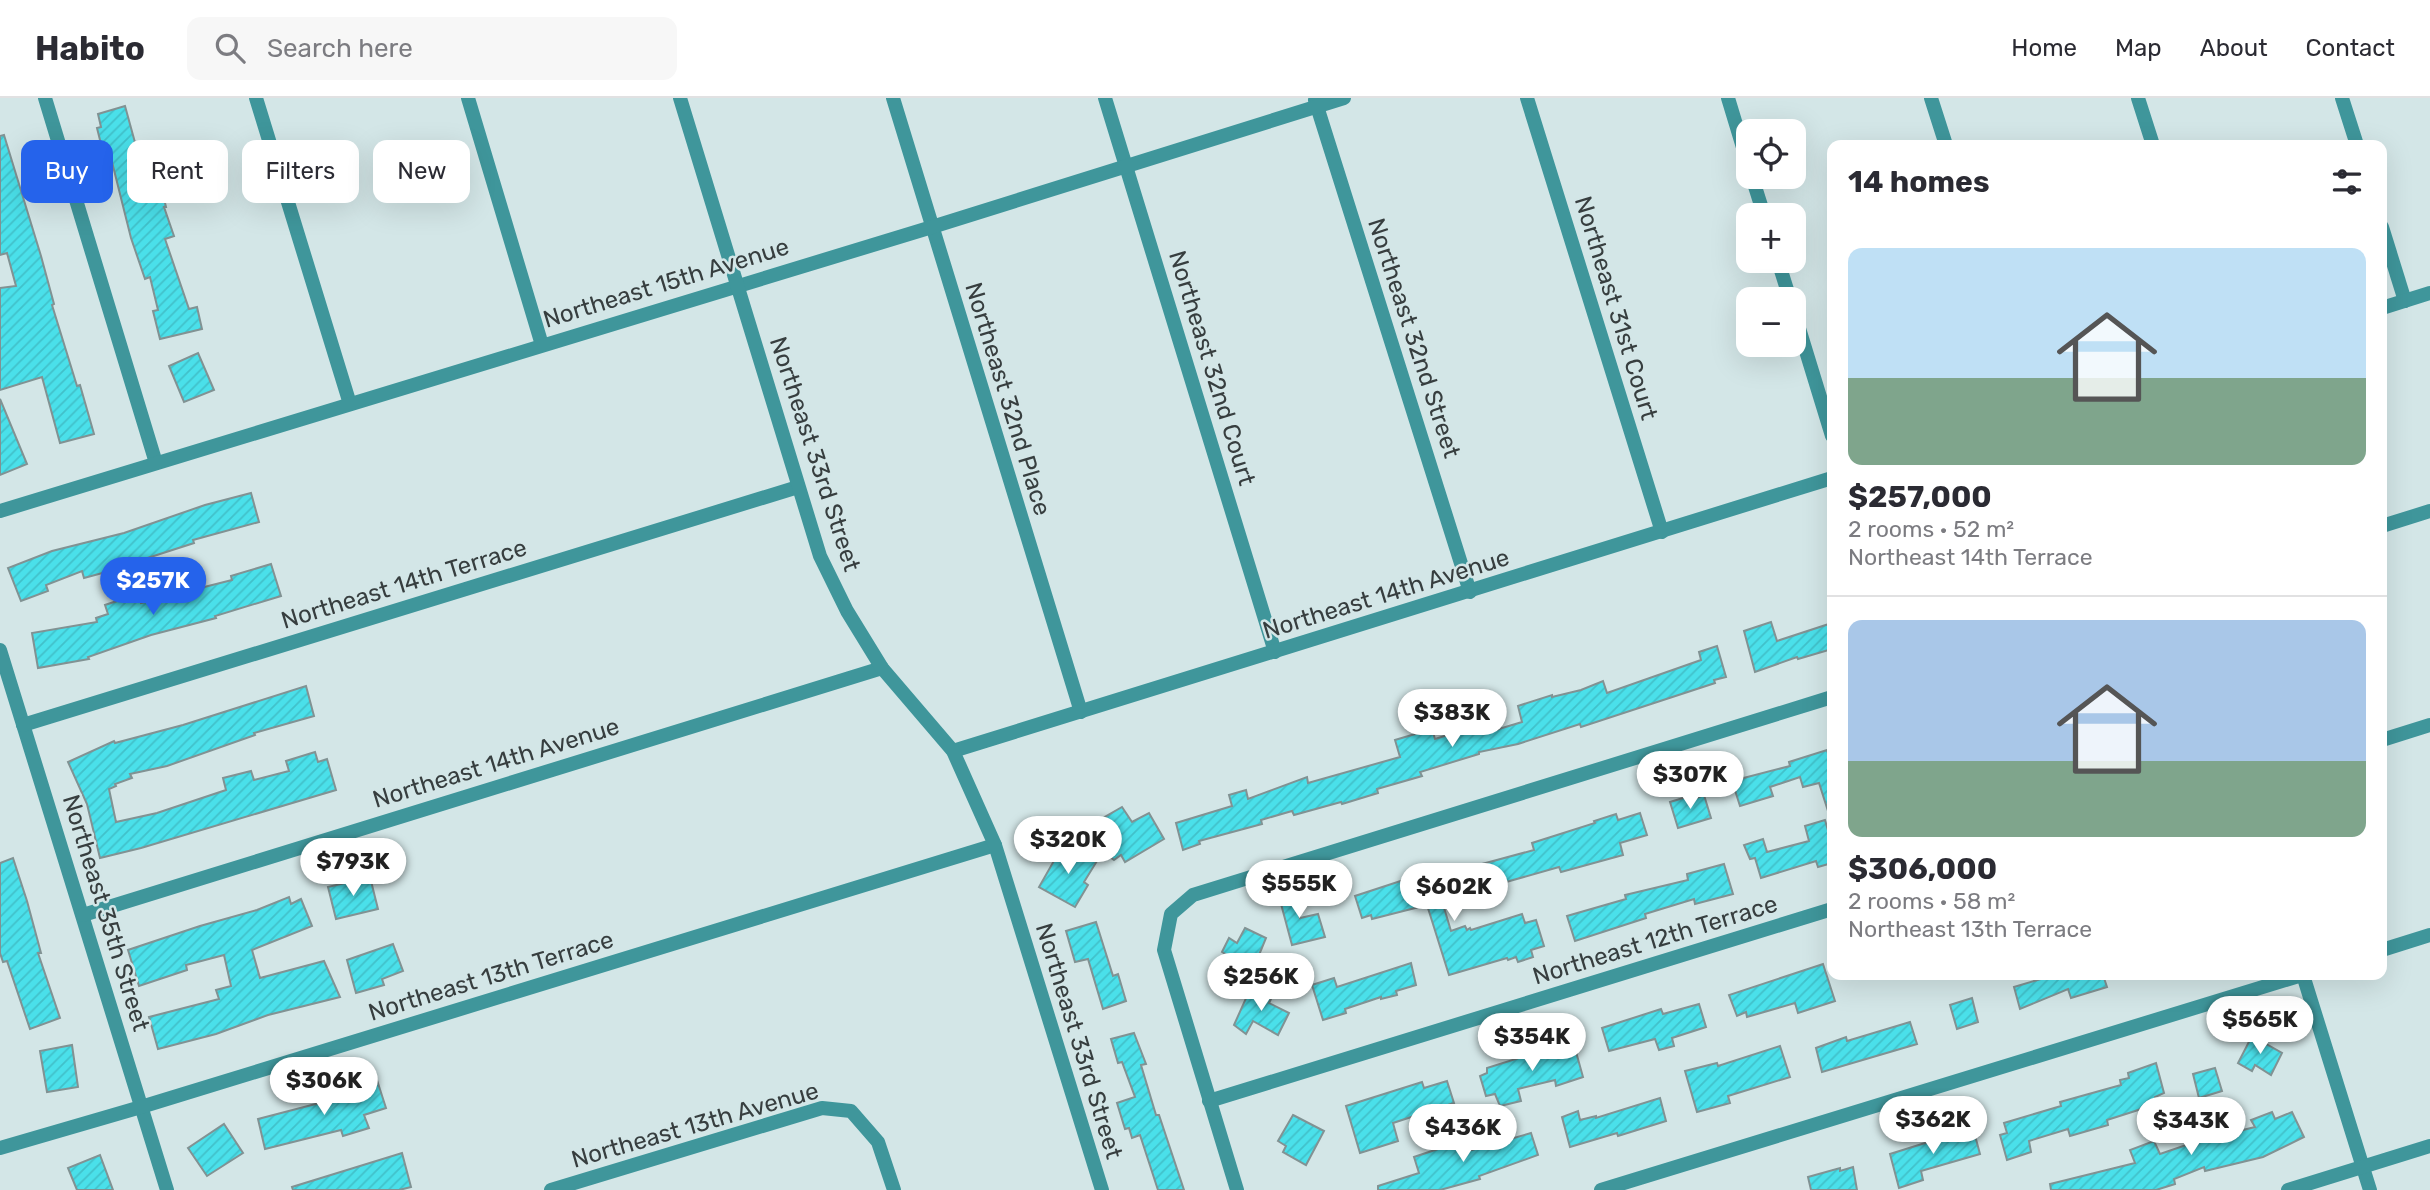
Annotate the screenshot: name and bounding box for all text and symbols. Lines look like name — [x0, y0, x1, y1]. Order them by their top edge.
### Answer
search box — [187, 17, 677, 80]
text: Habito — [35, 29, 145, 68]
icon: search — [211, 29, 249, 67]
text: Search here — [267, 33, 413, 64]
text: Home — [2011, 34, 2077, 62]
text: Map — [2115, 34, 2162, 62]
text: About — [2200, 34, 2268, 62]
text: Contact — [2306, 34, 2395, 62]
map controls — [1736, 119, 1806, 357]
button: locate — [1736, 119, 1806, 189]
chip: Buy — [21, 140, 113, 203]
chip: Rent — [127, 140, 228, 203]
chip: Filters — [242, 140, 359, 203]
chip: New — [373, 140, 470, 203]
icon: filters — [2328, 163, 2366, 201]
text: 14 homes — [1848, 164, 1990, 200]
street label: Northeast 31st Court — [1569, 193, 1663, 423]
button: + — [1736, 203, 1806, 273]
street label: Northeast 32nd Street — [1362, 215, 1466, 461]
street label: Northeast 15th Avenue — [540, 232, 792, 334]
street label: Northeast 32nd Court — [1163, 247, 1261, 489]
street label: Northeast 32nd Place — [959, 279, 1057, 519]
button: − — [1736, 287, 1806, 357]
icon: home — [2044, 294, 2170, 420]
street label: Northeast 33rd Street — [764, 333, 866, 575]
text: $257,000 — [1848, 479, 1992, 515]
text: 2 rooms · 52 m² — [1848, 515, 2014, 543]
street label: Northeast 14th Terrace — [278, 533, 530, 635]
street label: Northeast 14th Avenue — [1259, 543, 1513, 645]
text: Northeast 14th Terrace — [1848, 543, 2093, 571]
pin: $257K — [104, 558, 202, 617]
text: $257K — [116, 566, 190, 594]
icon: home — [2044, 666, 2170, 792]
pin: $383K — [1403, 690, 1501, 749]
text: $383K — [1414, 698, 1490, 726]
street label: Northeast 14th Avenue — [369, 712, 623, 814]
pin: $307K — [1641, 752, 1739, 811]
text: $307K — [1653, 760, 1727, 788]
street label: Northeast 35th Street — [57, 791, 155, 1035]
pin: $320K — [1019, 816, 1117, 876]
text: $320K — [1030, 825, 1106, 853]
pin: $793K — [304, 838, 402, 898]
text: $793K — [316, 847, 390, 875]
text: $306,000 — [1848, 851, 1997, 887]
pin: $555K — [1250, 860, 1348, 920]
pin: $602K — [1405, 864, 1503, 923]
text: $555K — [1261, 869, 1337, 897]
text: $602K — [1416, 872, 1492, 900]
text: 2 rooms · 58 m² — [1848, 887, 2015, 915]
street label: Northeast 12th Terrace — [1529, 889, 1781, 991]
text: Northeast 13th Terrace — [1848, 915, 2092, 943]
street label: Northeast 33rd Street — [1030, 920, 1128, 1162]
street label: Northeast 13th Terrace — [365, 925, 617, 1027]
pin: $256K — [1212, 954, 1310, 1013]
text: $256K — [1223, 962, 1299, 990]
pin: $565K — [2211, 996, 2309, 1056]
text: $565K — [2222, 1005, 2298, 1033]
pin: $354K — [1483, 1014, 1581, 1073]
text: $354K — [1494, 1022, 1570, 1050]
pin: $306K — [275, 1058, 373, 1117]
text: $306K — [286, 1066, 362, 1094]
street label: Northeast 13th Avenue — [568, 1076, 822, 1174]
pin: $362K — [1884, 1096, 1982, 1156]
pin: $343K — [2142, 1098, 2240, 1157]
pin: $436K — [1414, 1104, 1512, 1164]
text: $362K — [1895, 1105, 1971, 1133]
text: $343K — [2153, 1106, 2229, 1134]
text: $436K — [1425, 1113, 1501, 1141]

